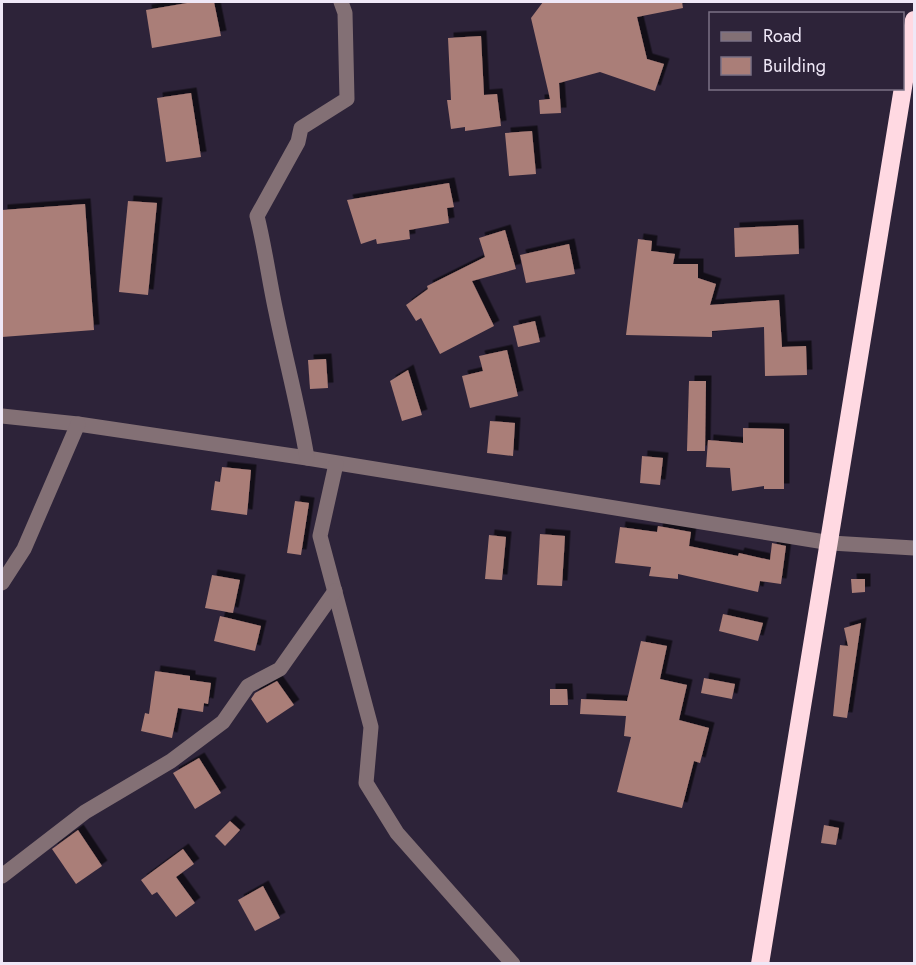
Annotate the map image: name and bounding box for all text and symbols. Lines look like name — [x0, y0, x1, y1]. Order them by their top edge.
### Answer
legend — [709, 12, 904, 90]
text: Road — [763, 23, 802, 49]
text: Building — [763, 53, 826, 79]

